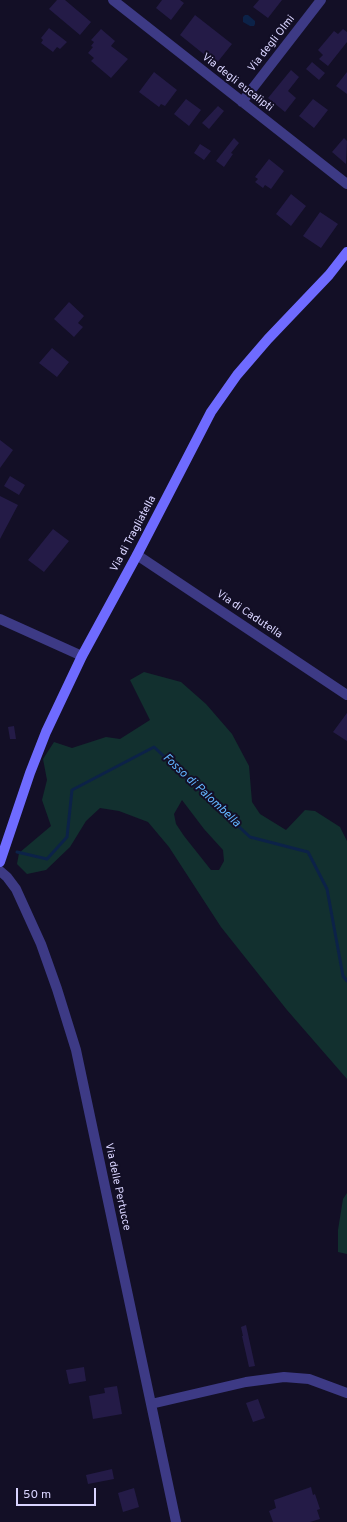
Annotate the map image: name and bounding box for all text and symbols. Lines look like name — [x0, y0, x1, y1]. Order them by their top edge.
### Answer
street label: Via degli Olmi — [246, 13, 298, 75]
street label: Via degli eucalipti — [199, 51, 275, 115]
street label: Via di Tragliatella — [108, 494, 160, 574]
street label: Via di Cadutella — [213, 588, 285, 642]
water label: Fosso di Palombella — [159, 751, 243, 831]
street label: Via delle Pertucce — [101, 1142, 133, 1232]
scale bar — [18, 1480, 98, 1506]
text: 50 m — [23, 1487, 51, 1503]

